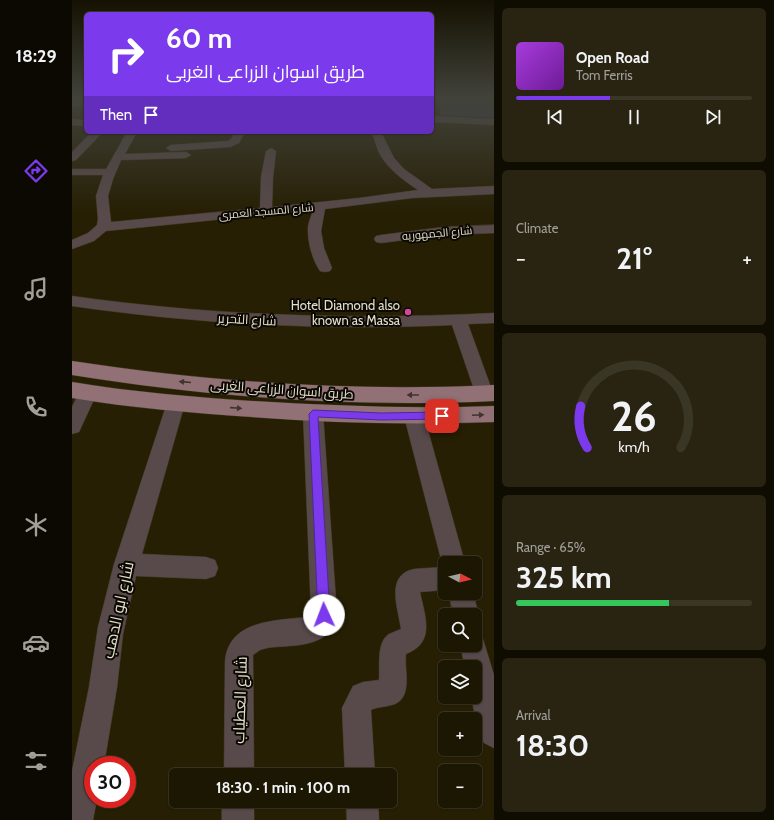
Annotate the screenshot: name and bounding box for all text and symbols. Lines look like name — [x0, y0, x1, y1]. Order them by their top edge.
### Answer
text: 60 m — [166, 21, 232, 55]
icon: right — [100, 28, 152, 80]
text: 18:29 — [15, 45, 57, 67]
text: Open Road — [576, 49, 649, 67]
text: طريق اسوان الزراعى الغربى — [166, 61, 365, 83]
text: Tom Ferris — [576, 67, 633, 83]
icon: arrive — [140, 104, 162, 126]
text: Then — [100, 106, 132, 124]
icon: previous — [544, 106, 566, 128]
icon: pause — [623, 106, 645, 128]
icon: next — [702, 106, 724, 128]
icon: directions — [22, 157, 50, 185]
street label: شارع المسجد العمرى — [218, 200, 314, 223]
text: Climate — [516, 220, 558, 236]
street label: شارع الجمهوريه — [401, 223, 473, 244]
text: 21° — [616, 240, 652, 277]
text: − — [516, 245, 526, 272]
text: + — [742, 245, 752, 272]
icon: music — [22, 275, 50, 303]
place label: Hotel Diamond also known as Massa — [291, 297, 401, 328]
marker: Hotel Diamond also known as Massa — [403, 307, 413, 317]
street label: شارع التحرير — [216, 309, 277, 330]
street label: طريق اسوان الزراعى الغربى — [210, 376, 354, 402]
one-way arrow — [179, 379, 191, 386]
text: 26 — [611, 391, 657, 441]
one-way arrow — [406, 392, 419, 398]
icon: phone — [22, 393, 50, 421]
pin — [425, 399, 459, 433]
one-way arrow — [230, 404, 242, 411]
icon: arrive — [431, 405, 453, 427]
one-way arrow — [472, 411, 484, 418]
text: km/h — [618, 438, 650, 456]
icon: climate — [22, 511, 50, 539]
text: Range · 65% — [516, 539, 585, 555]
north arrow — [438, 556, 482, 600]
map controls — [438, 556, 482, 808]
text: 325 km — [516, 559, 612, 596]
street label: شارع ابو الدهب — [98, 560, 140, 661]
position arrow — [303, 594, 345, 636]
button: search — [438, 608, 482, 652]
icon: car — [22, 629, 50, 657]
street label: شارع العطياب — [229, 656, 253, 744]
button: layers — [438, 660, 482, 704]
text: Arrival — [516, 707, 551, 723]
button: + — [438, 712, 482, 756]
text: 18:30 — [516, 727, 589, 764]
icon: filters — [22, 747, 50, 775]
speed limit sign: 30 — [84, 756, 136, 808]
button: − — [438, 764, 482, 808]
text: 18:30 · 1 min · 100 m — [216, 779, 350, 797]

